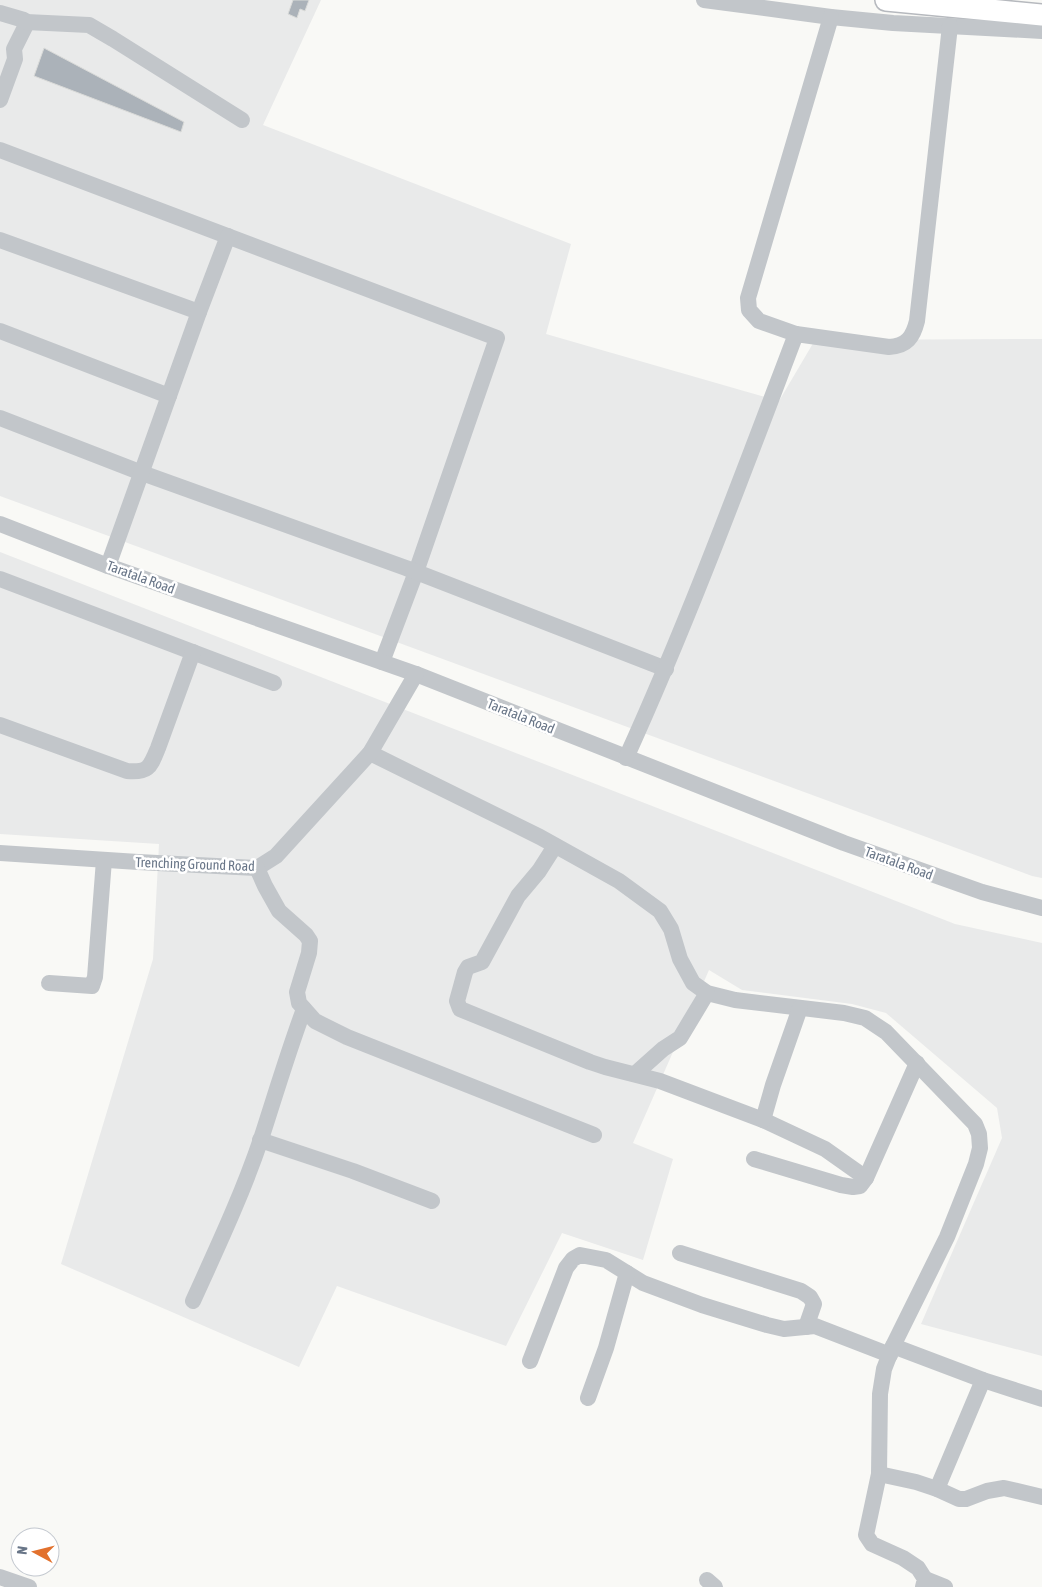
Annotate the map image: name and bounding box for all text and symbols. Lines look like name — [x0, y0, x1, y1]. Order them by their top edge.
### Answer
street label: Taratala Road — [105, 557, 177, 597]
street label: Taratala Road — [485, 695, 557, 737]
street label: Taratala Road — [863, 843, 935, 883]
street label: Trenching Ground Road — [135, 854, 255, 874]
north arrow — [10, 1527, 60, 1577]
text: N — [14, 1545, 31, 1555]

